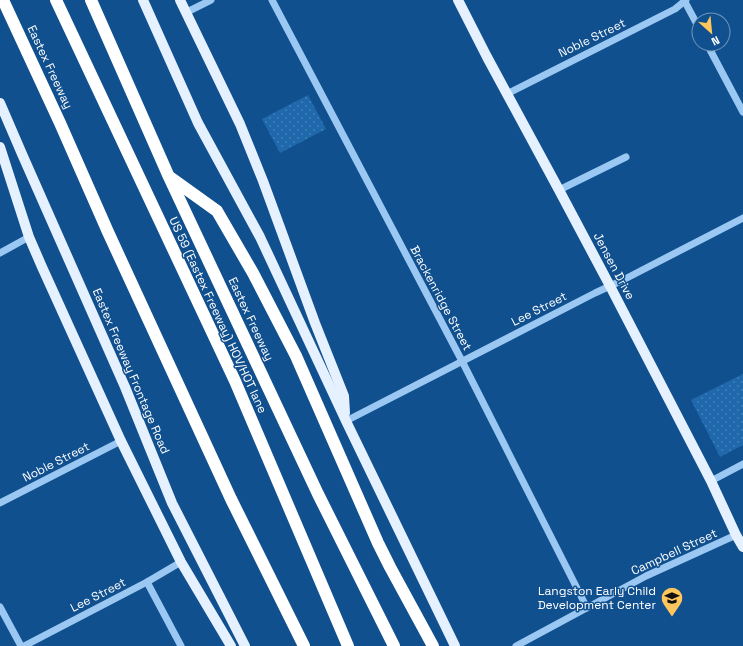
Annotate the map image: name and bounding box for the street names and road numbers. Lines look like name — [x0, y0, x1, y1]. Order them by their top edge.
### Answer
street label: Noble Street — [556, 15, 628, 61]
street label: Eastex Freeway — [24, 23, 76, 111]
street label: US 59 (Eastex Freeway) HOV/HOT lane — [166, 214, 270, 416]
street label: Jensen Drive — [590, 230, 638, 302]
street label: Brackenridge Street — [407, 243, 475, 353]
street label: Eastex Freeway — [225, 275, 277, 363]
street label: Eastex Freeway Frontage Road — [89, 286, 173, 456]
street label: Lee Street — [508, 288, 570, 330]
street label: Noble Street — [20, 438, 92, 486]
street label: Campbell Street — [628, 525, 720, 579]
street label: Lee Street — [67, 574, 129, 616]

